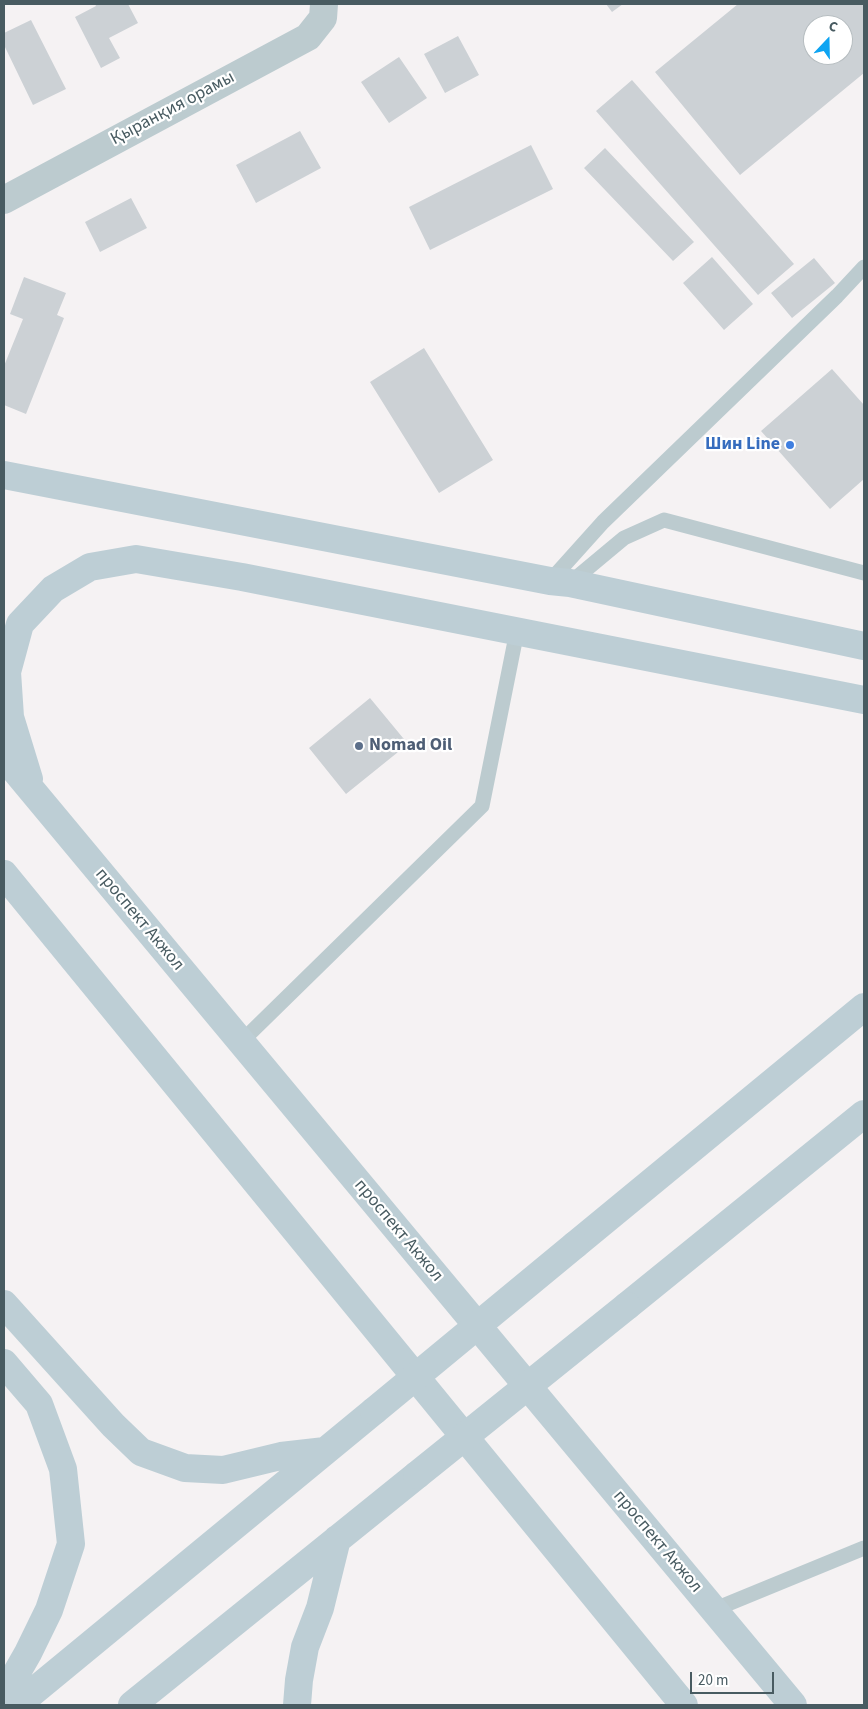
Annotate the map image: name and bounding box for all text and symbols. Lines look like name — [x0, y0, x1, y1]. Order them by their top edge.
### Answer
north arrow — [803, 15, 853, 65]
text: С — [826, 16, 840, 38]
street label: Қыранқия орамы — [107, 67, 239, 151]
place label: Шин Line — [705, 434, 780, 456]
marker: Шин Line — [784, 439, 796, 451]
place label: Nomad Oil — [369, 735, 452, 757]
marker: Nomad Oil — [353, 740, 365, 752]
street label: проспект Акжол — [90, 864, 188, 976]
street label: проспект Акжол — [349, 1175, 447, 1287]
street label: проспект Акжол — [608, 1486, 706, 1598]
scale bar — [693, 1662, 777, 1694]
text: 20 m — [698, 1670, 728, 1691]

